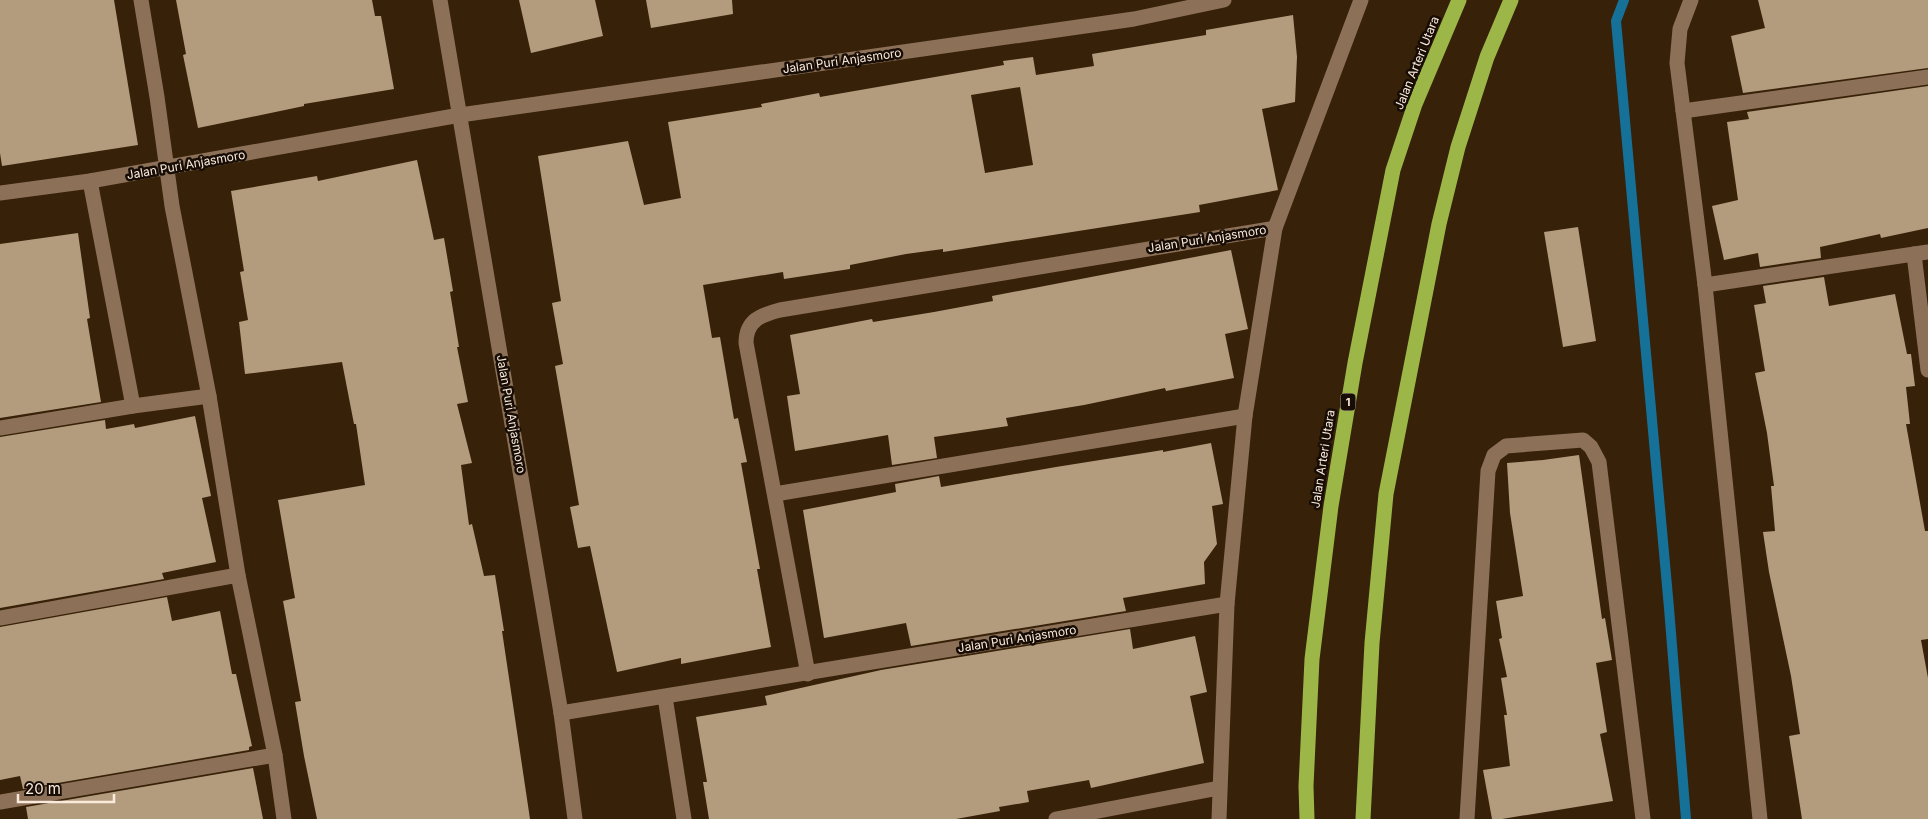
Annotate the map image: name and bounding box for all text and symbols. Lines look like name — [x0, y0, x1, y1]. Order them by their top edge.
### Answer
street label: Jalan Arteri Utara — [1391, 14, 1442, 112]
street label: Jalan Puri Anjasmoro — [781, 45, 902, 76]
street label: Jalan Puri Anjasmoro — [126, 147, 246, 182]
street label: Jalan Puri Anjasmoro — [1146, 222, 1267, 255]
street label: Jalan Puri Anjasmoro — [494, 354, 529, 474]
road number: 1 — [1340, 394, 1356, 411]
street label: Jalan Arteri Utara — [1307, 409, 1338, 509]
street label: Jalan Puri Anjasmoro — [956, 622, 1077, 655]
scale bar — [18, 772, 114, 804]
text: 20 m — [25, 779, 61, 798]

